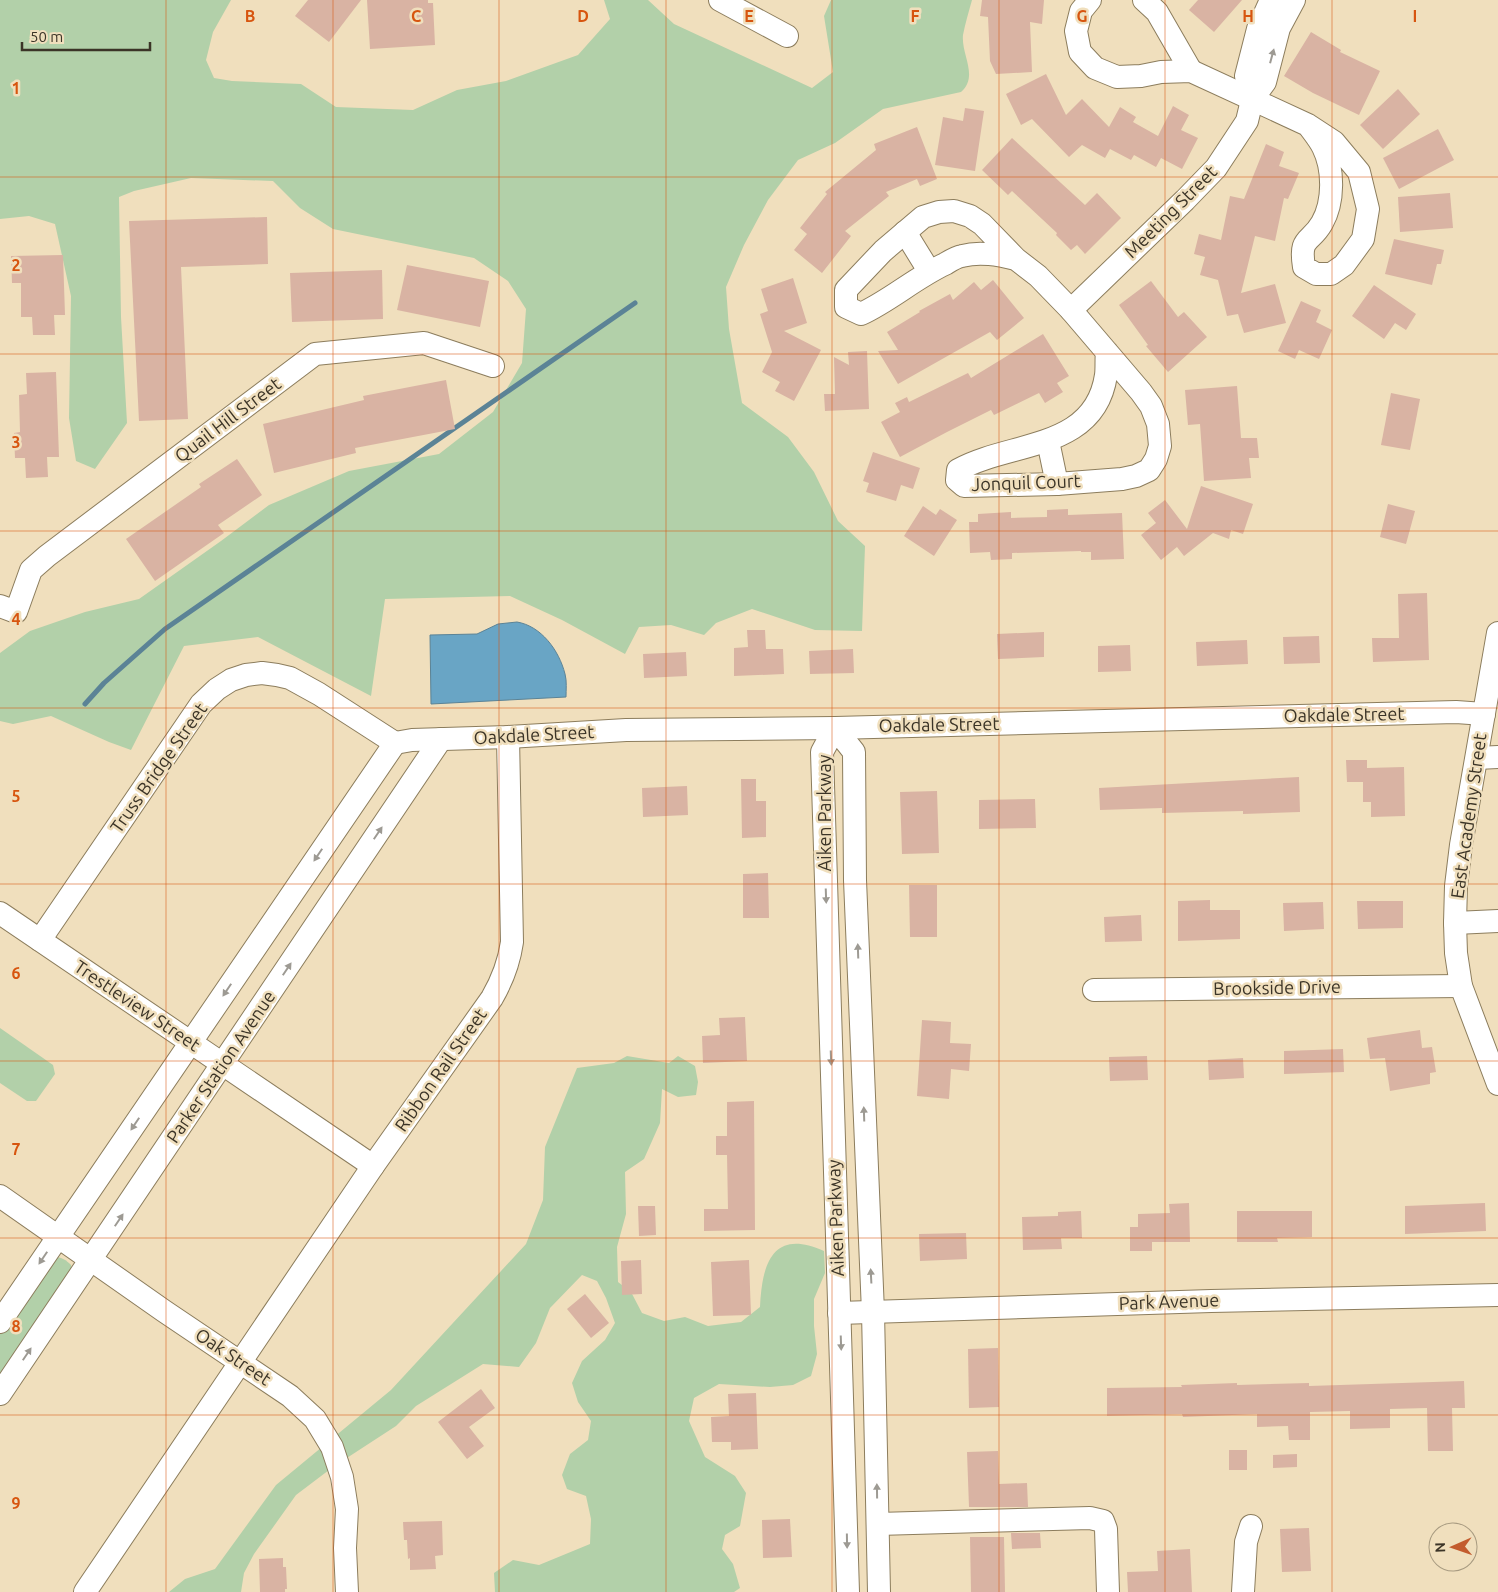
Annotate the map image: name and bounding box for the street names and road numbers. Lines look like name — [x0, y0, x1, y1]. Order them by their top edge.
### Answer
street label: Meeting Street — [1120, 161, 1220, 261]
street label: Quail Hill Street — [170, 373, 285, 466]
street label: Jonquil Court — [971, 470, 1081, 494]
street label: Truss Bridge Street — [106, 699, 211, 836]
street label: Oakdale Street — [1283, 703, 1405, 725]
street label: Oakdale Street — [878, 713, 1000, 735]
street label: Oakdale Street — [473, 721, 595, 747]
street label: East Academy Street — [1447, 732, 1490, 900]
street label: Aiken Parkway — [814, 754, 834, 871]
street label: Trestleview Street — [71, 956, 204, 1055]
street label: Brookside Drive — [1213, 976, 1341, 998]
street label: Parker Station Avenue — [162, 987, 279, 1146]
street label: Ribbon Rail Street — [390, 1004, 490, 1135]
street label: Aiken Parkway — [823, 1159, 847, 1277]
street label: Park Avenue — [1118, 1289, 1220, 1313]
street label: Oak Street — [192, 1324, 275, 1389]

